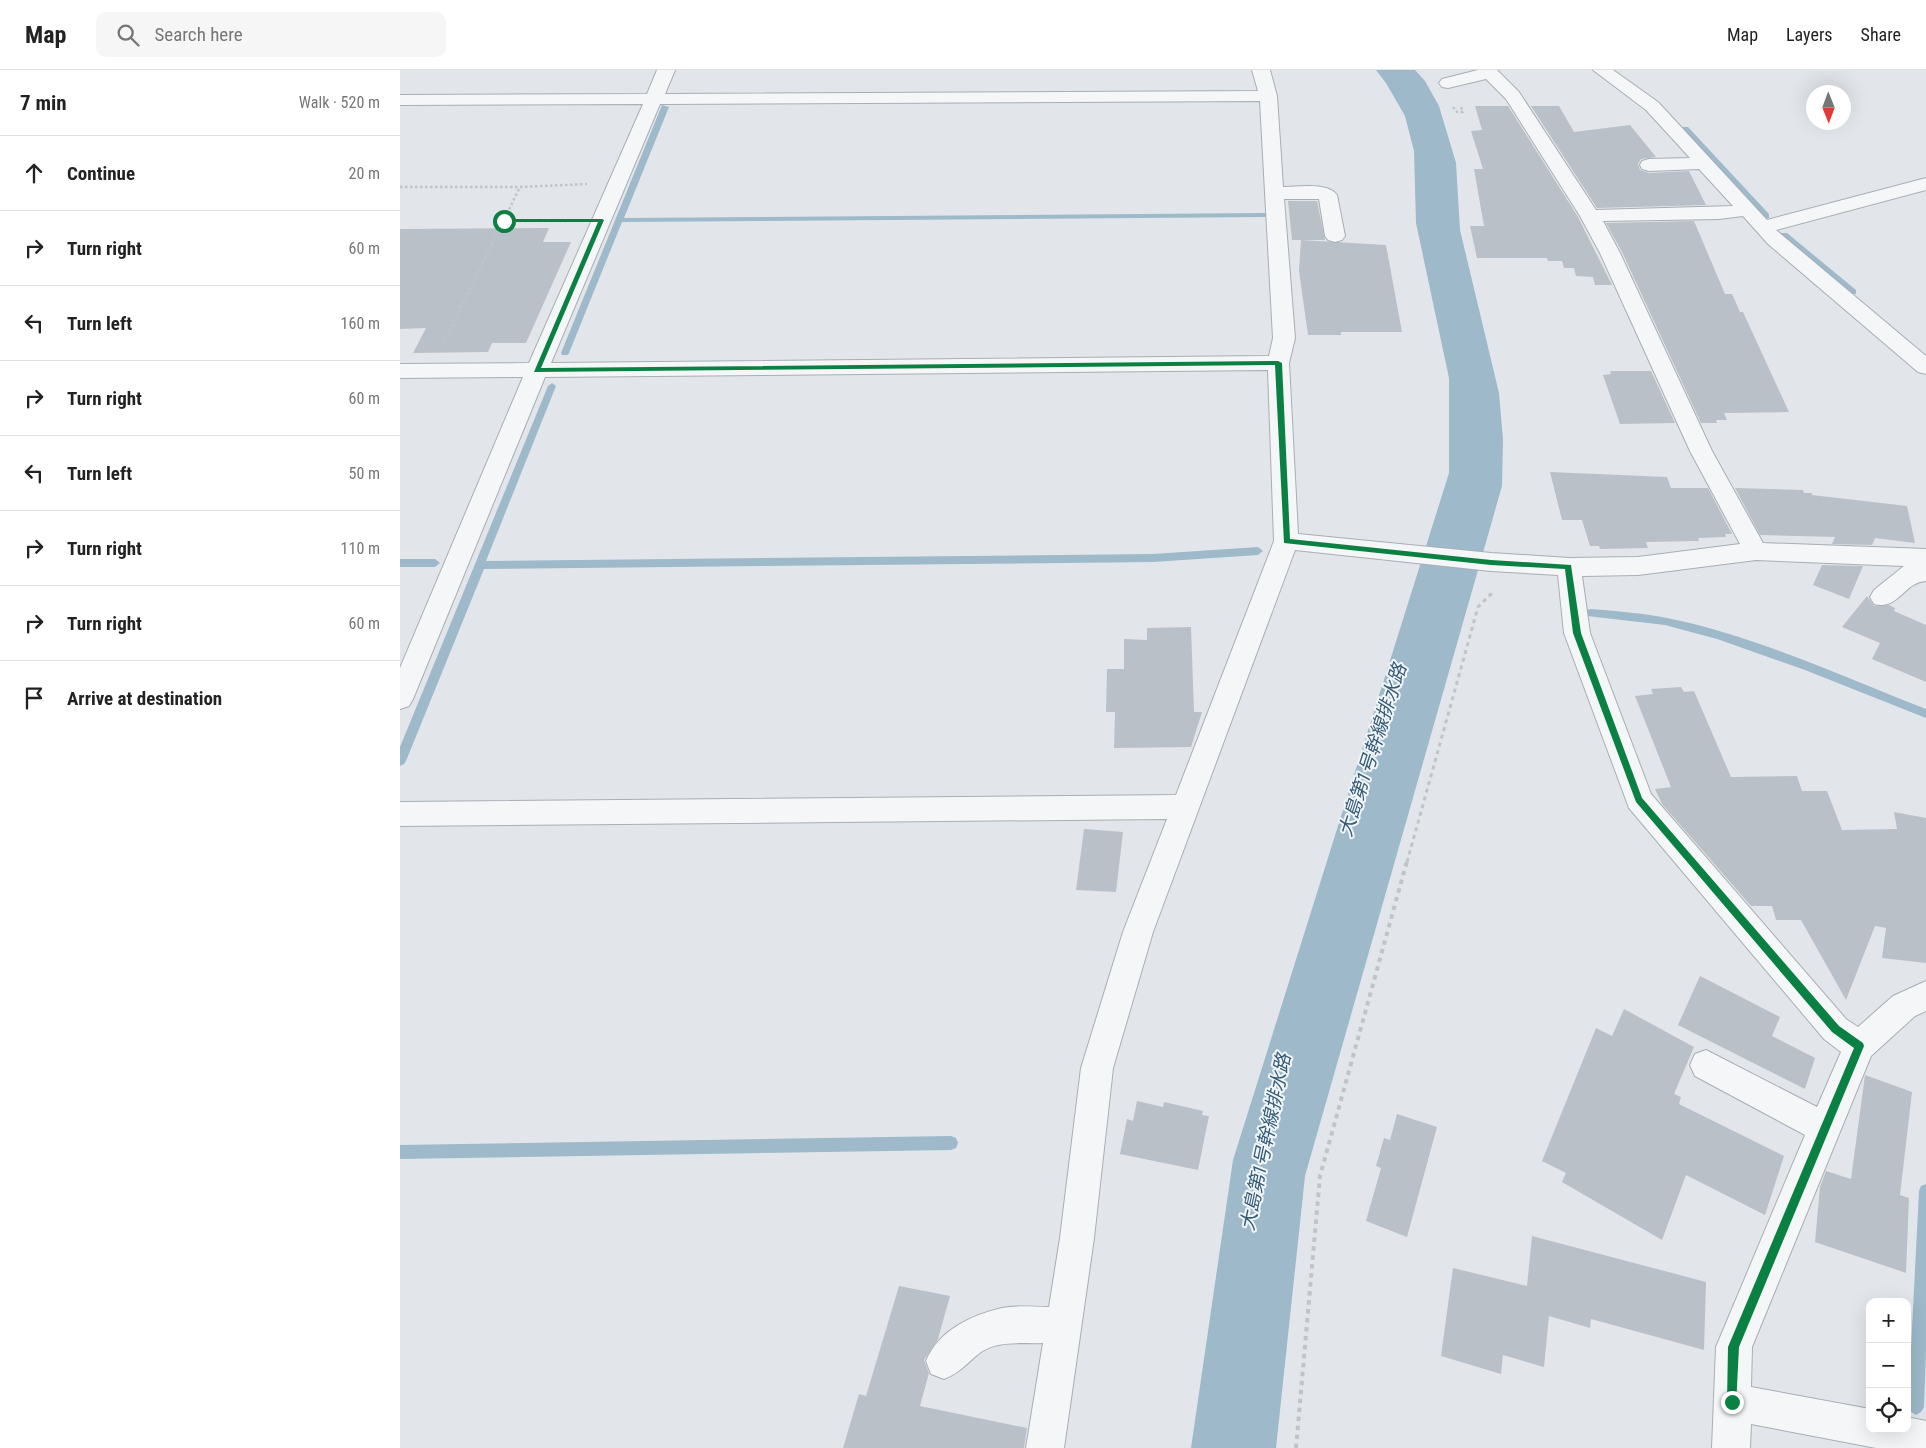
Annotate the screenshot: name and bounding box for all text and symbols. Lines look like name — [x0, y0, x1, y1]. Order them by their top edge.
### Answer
search box — [96, 12, 446, 57]
text: Map — [25, 21, 66, 49]
icon: search — [114, 21, 142, 49]
text: Search here — [154, 23, 243, 46]
text: Map — [1727, 24, 1758, 45]
text: Layers — [1786, 24, 1833, 45]
text: Share — [1861, 24, 1901, 45]
north arrow — [1806, 85, 1851, 130]
text: 7 min — [20, 91, 67, 115]
text: Walk · 520 m — [299, 93, 380, 112]
icon: ahead — [20, 159, 48, 187]
text: Continue — [67, 162, 135, 185]
text: 20 m — [348, 164, 380, 183]
route start — [493, 210, 516, 233]
icon: right — [20, 234, 48, 262]
text: Turn right — [67, 237, 142, 260]
text: 60 m — [348, 239, 380, 258]
icon: left — [20, 309, 48, 337]
text: Turn left — [67, 312, 132, 335]
text: 160 m — [341, 314, 380, 333]
icon: right — [20, 384, 48, 412]
text: Turn right — [67, 387, 142, 410]
text: 60 m — [348, 389, 380, 408]
icon: left — [20, 459, 48, 487]
text: Turn left — [67, 462, 132, 485]
text: 50 m — [348, 464, 380, 483]
icon: right — [20, 534, 48, 562]
text: Turn right — [67, 537, 142, 560]
text: 110 m — [341, 539, 380, 558]
icon: right — [20, 609, 48, 637]
text: Turn right — [67, 612, 142, 635]
text: 60 m — [348, 614, 380, 633]
water label: 大島第1号幹線排水路 — [1334, 659, 1412, 839]
icon: arrive — [20, 684, 48, 712]
text: Arrive at destination — [67, 687, 222, 710]
water label: 大島第1号幹線排水路 — [1236, 1050, 1296, 1233]
map controls — [1866, 1298, 1911, 1433]
button: + — [1866, 1298, 1911, 1343]
button: − — [1866, 1343, 1911, 1388]
button: locate — [1866, 1388, 1911, 1433]
route end — [1721, 1391, 1744, 1414]

